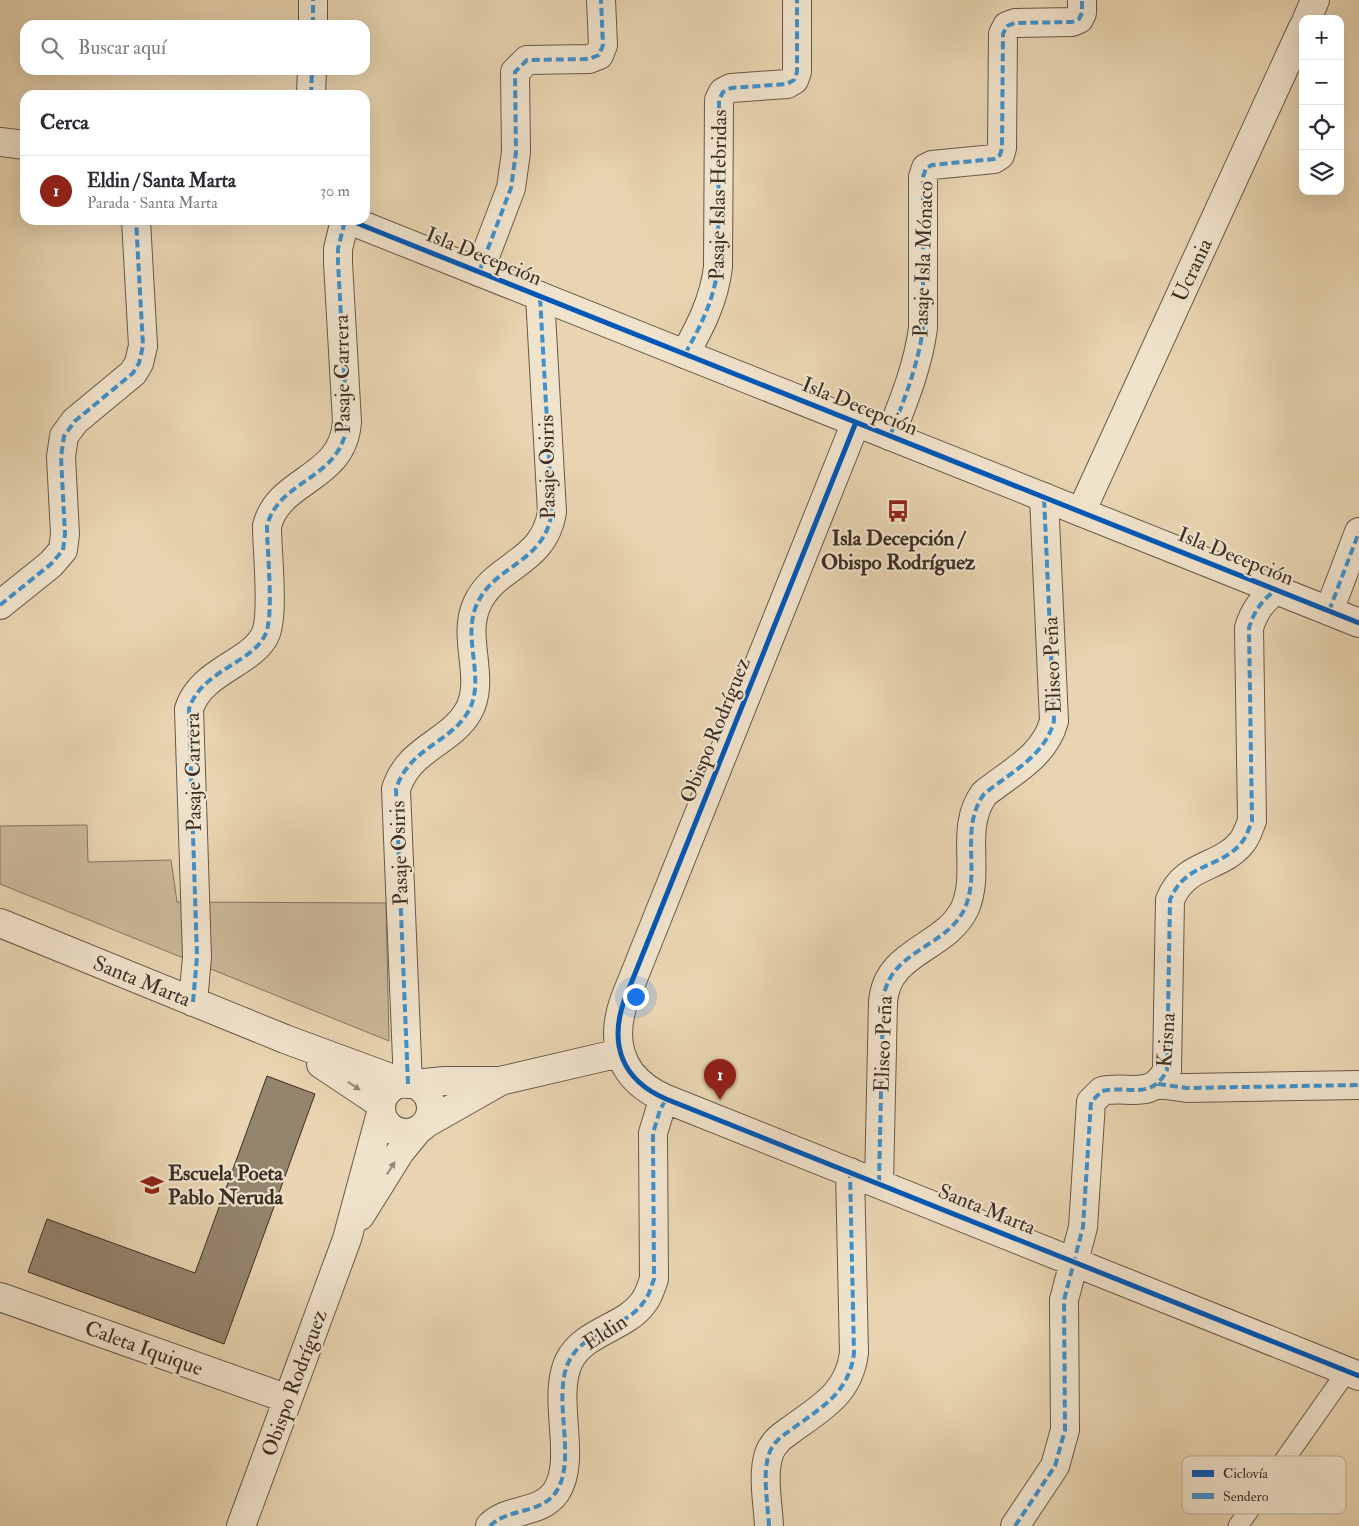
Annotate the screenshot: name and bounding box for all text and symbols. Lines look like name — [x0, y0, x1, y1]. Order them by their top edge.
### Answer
map controls — [1299, 15, 1344, 195]
button: + — [1299, 15, 1344, 60]
search box — [20, 20, 370, 75]
icon: search — [38, 34, 66, 62]
text: Buscar aquí — [78, 36, 166, 60]
button: − — [1299, 60, 1344, 105]
button: locate — [1299, 105, 1344, 150]
text: Cerca — [40, 109, 89, 136]
street label: Pasaje Islas Hebridas — [704, 109, 733, 281]
button: layers — [1299, 150, 1344, 195]
text: Eldin / Santa Marta — [87, 169, 236, 193]
street label: Pasaje Isla Mónaco — [907, 180, 940, 338]
text: 1 — [53, 181, 59, 201]
text: 30 m — [320, 181, 350, 201]
text: Parada · Santa Marta — [87, 193, 218, 213]
street label: Isla Decepción — [422, 221, 546, 292]
street label: Ucrania — [1166, 234, 1219, 306]
street label: Pasaje Carrera — [328, 314, 357, 434]
street label: Isla Decepción — [798, 371, 922, 442]
street label: Pasaje Osiris — [533, 414, 562, 520]
bus stop icon: Isla Decepción / Obispo Rodríguez — [885, 498, 911, 524]
street label: Isla Decepción — [1174, 521, 1298, 592]
place label: Isla Decepción / Obispo Rodríguez — [821, 525, 976, 576]
street label: Eliseo Peña — [1037, 616, 1068, 714]
street label: Obispo Rodríguez — [674, 654, 757, 807]
street label: Pasaje Carrera — [179, 712, 208, 832]
street label: Pasaje Osiris — [384, 800, 415, 906]
street label: Santa Marta — [89, 950, 195, 1013]
your location — [623, 984, 649, 1010]
street label: Eliseo Peña — [868, 995, 899, 1093]
street label: Krisna — [1151, 1011, 1182, 1068]
pin: 1 — [704, 1059, 736, 1100]
one-way arrow — [347, 1081, 361, 1091]
place label: Escuela Poeta Pablo Neruda — [168, 1160, 285, 1211]
one-way arrow — [386, 1161, 395, 1174]
school or university icon: Escuela Poeta Pablo Neruda — [139, 1172, 165, 1198]
street label: Santa Marta — [934, 1178, 1040, 1241]
street label: Obispo Rodríguez — [255, 1306, 334, 1460]
street label: Eldin — [578, 1308, 633, 1357]
street label: Caleta Iquique — [81, 1315, 207, 1382]
legend — [1182, 1456, 1346, 1514]
text: Ciclovía — [1223, 1465, 1268, 1482]
text: Sendero — [1223, 1488, 1269, 1505]

